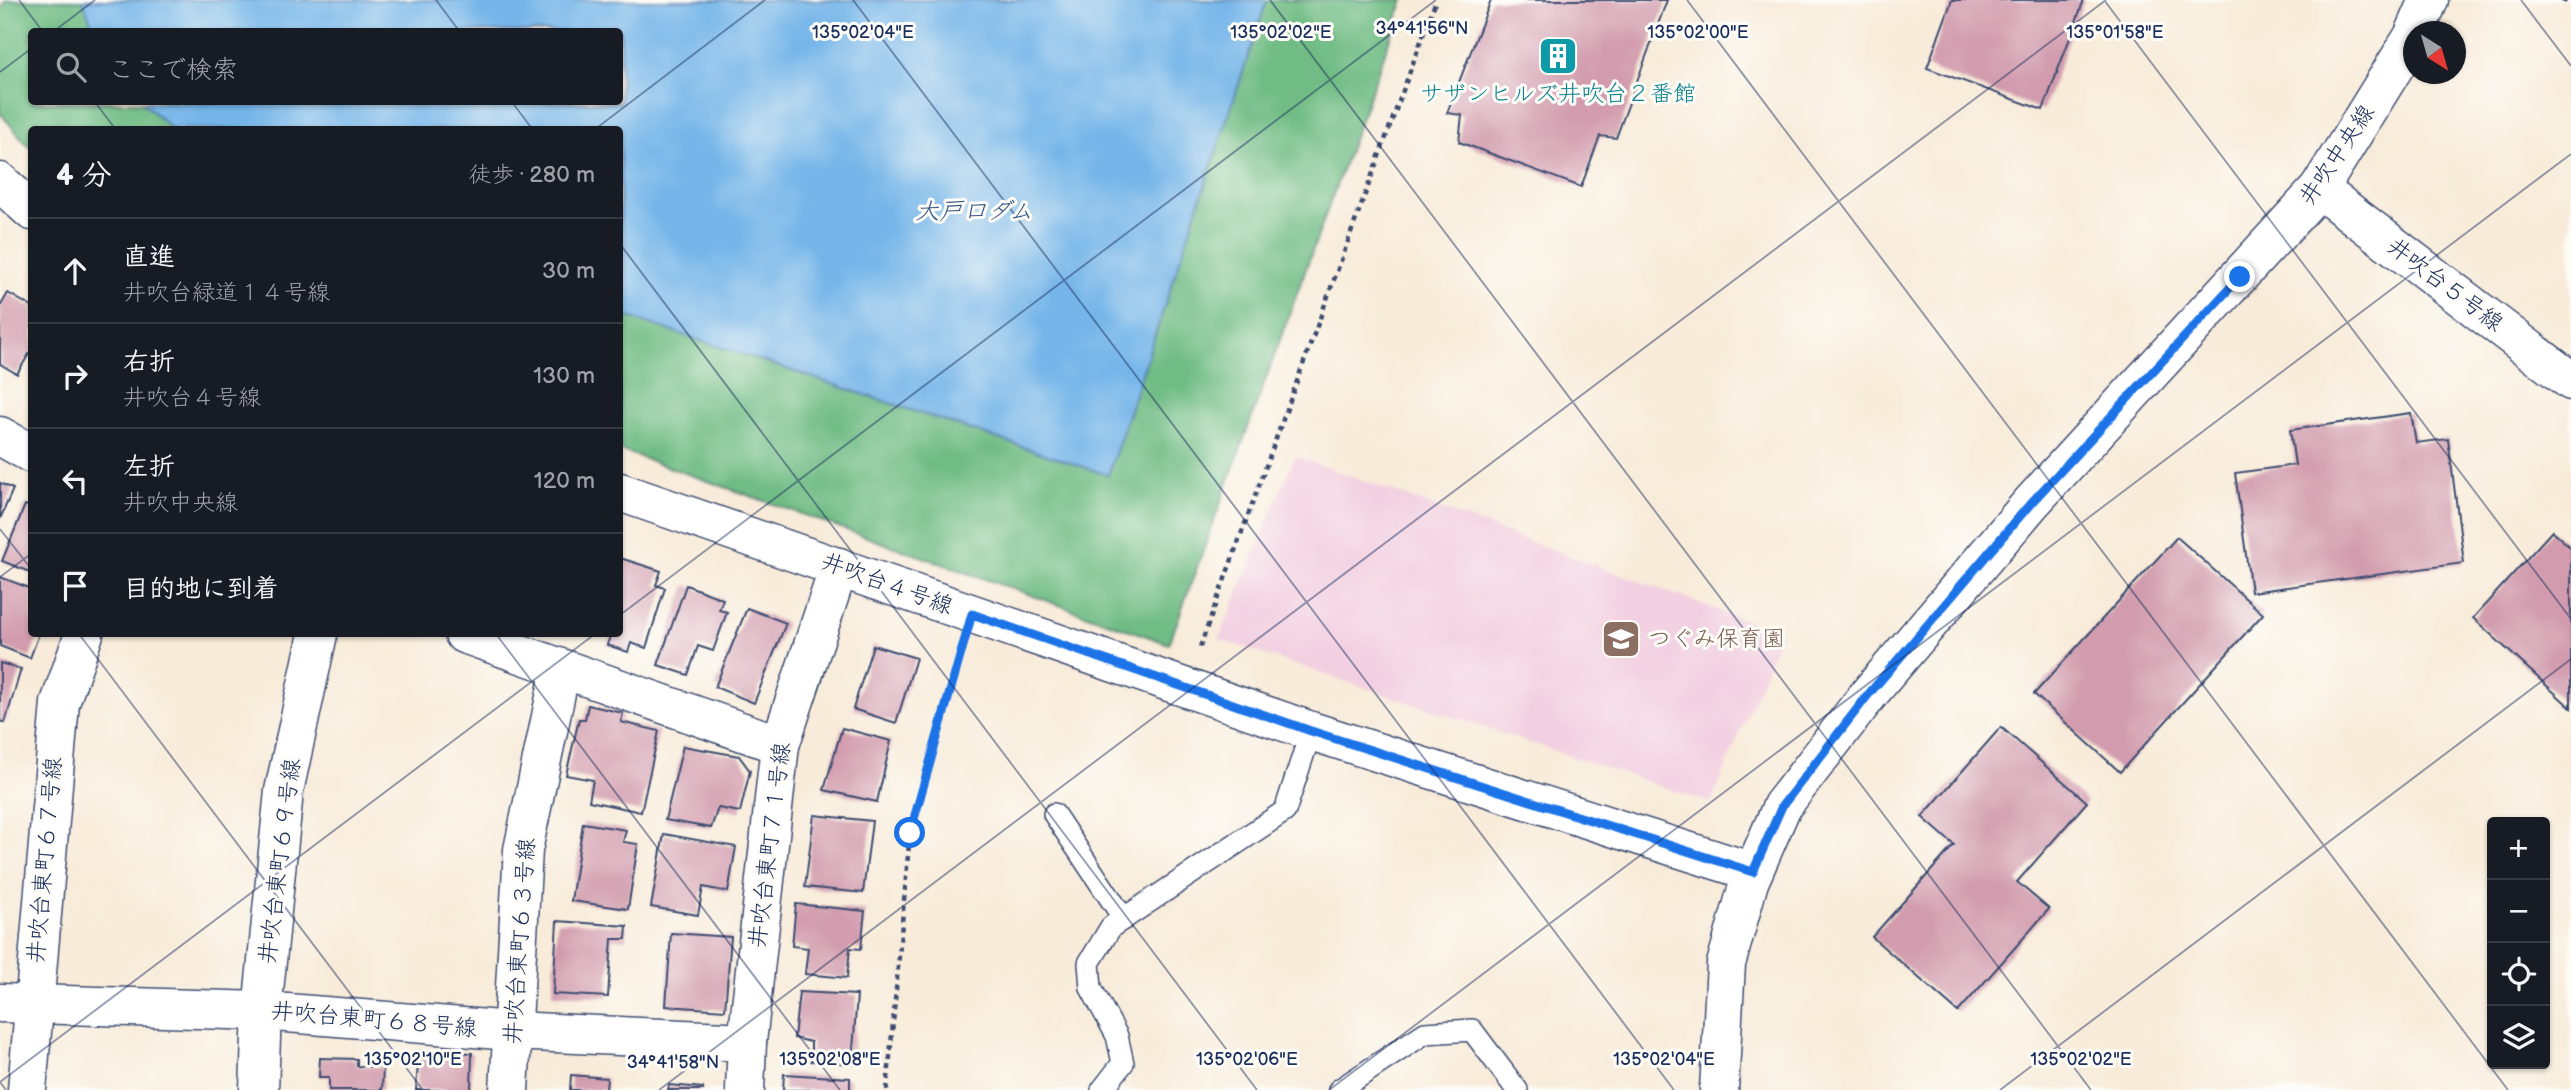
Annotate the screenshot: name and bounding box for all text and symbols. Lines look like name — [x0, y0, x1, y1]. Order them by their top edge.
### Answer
text: 34°41'56"N — [1375, 18, 1469, 39]
north arrow — [2403, 21, 2466, 84]
text: 135°02'04"E — [812, 22, 914, 43]
text: 135°02'02"E — [1230, 22, 1332, 43]
text: 135°02'00"E — [1647, 22, 1749, 43]
text: 135°01'58"E — [2066, 22, 2164, 43]
search box — [28, 28, 623, 105]
building icon: サザンヒルズ井吹台２番館 — [1537, 35, 1579, 77]
icon: search — [52, 48, 90, 86]
text: ここで検索 — [108, 55, 238, 86]
place label: サザンヒルズ井吹台２番館 — [1420, 80, 1696, 108]
street label: 井吹中央線 — [2293, 100, 2381, 210]
text: 4 分 — [56, 158, 112, 194]
text: 徒歩 · 280 m — [468, 161, 595, 189]
water label: 大戸口ダム — [915, 197, 1033, 226]
street label: 井吹台５号線 — [2381, 232, 2509, 338]
text: 直進 — [123, 242, 175, 273]
icon: ahead — [56, 252, 94, 290]
text: 30 m — [542, 257, 595, 285]
route end — [2224, 261, 2255, 292]
text: 井吹台緑道１４号線 — [123, 279, 330, 307]
text: 右折 — [123, 347, 175, 378]
icon: right — [56, 357, 94, 395]
text: 130 m — [533, 362, 595, 390]
text: 井吹台４号線 — [123, 384, 261, 412]
text: 左折 — [123, 452, 175, 483]
icon: left — [56, 462, 94, 500]
text: 120 m — [534, 467, 595, 495]
text: 井吹中央線 — [123, 489, 238, 517]
street label: 井吹台４号線 — [817, 547, 957, 621]
icon: arrive — [56, 567, 94, 605]
text: 目的地に到着 — [123, 574, 279, 605]
school or university icon: つぐみ保育園 — [1600, 618, 1642, 660]
place label: つぐみ保育園 — [1648, 625, 1785, 653]
street label: 井吹台東町７１号線 — [743, 741, 797, 949]
street label: 井吹台東町６７号線 — [22, 756, 68, 964]
street label: 井吹台東町６９号線 — [253, 757, 307, 965]
route start — [894, 817, 925, 848]
map controls — [2487, 817, 2550, 1069]
button: + — [2487, 817, 2550, 880]
street label: 井吹台東町６３号線 — [499, 837, 541, 1045]
button: − — [2487, 880, 2550, 943]
button: locate — [2487, 943, 2550, 1006]
street label: 井吹台東町６８号線 — [270, 997, 478, 1043]
button: layers — [2487, 1006, 2550, 1069]
text: 135°02'10"E — [364, 1049, 462, 1070]
text: 135°02'08"E — [779, 1049, 881, 1070]
text: 135°02'06"E — [1196, 1049, 1298, 1070]
text: 135°02'04"E — [1613, 1049, 1715, 1070]
text: 135°02'02"E — [2030, 1049, 2132, 1070]
text: 34°41'58"N — [627, 1052, 719, 1073]

